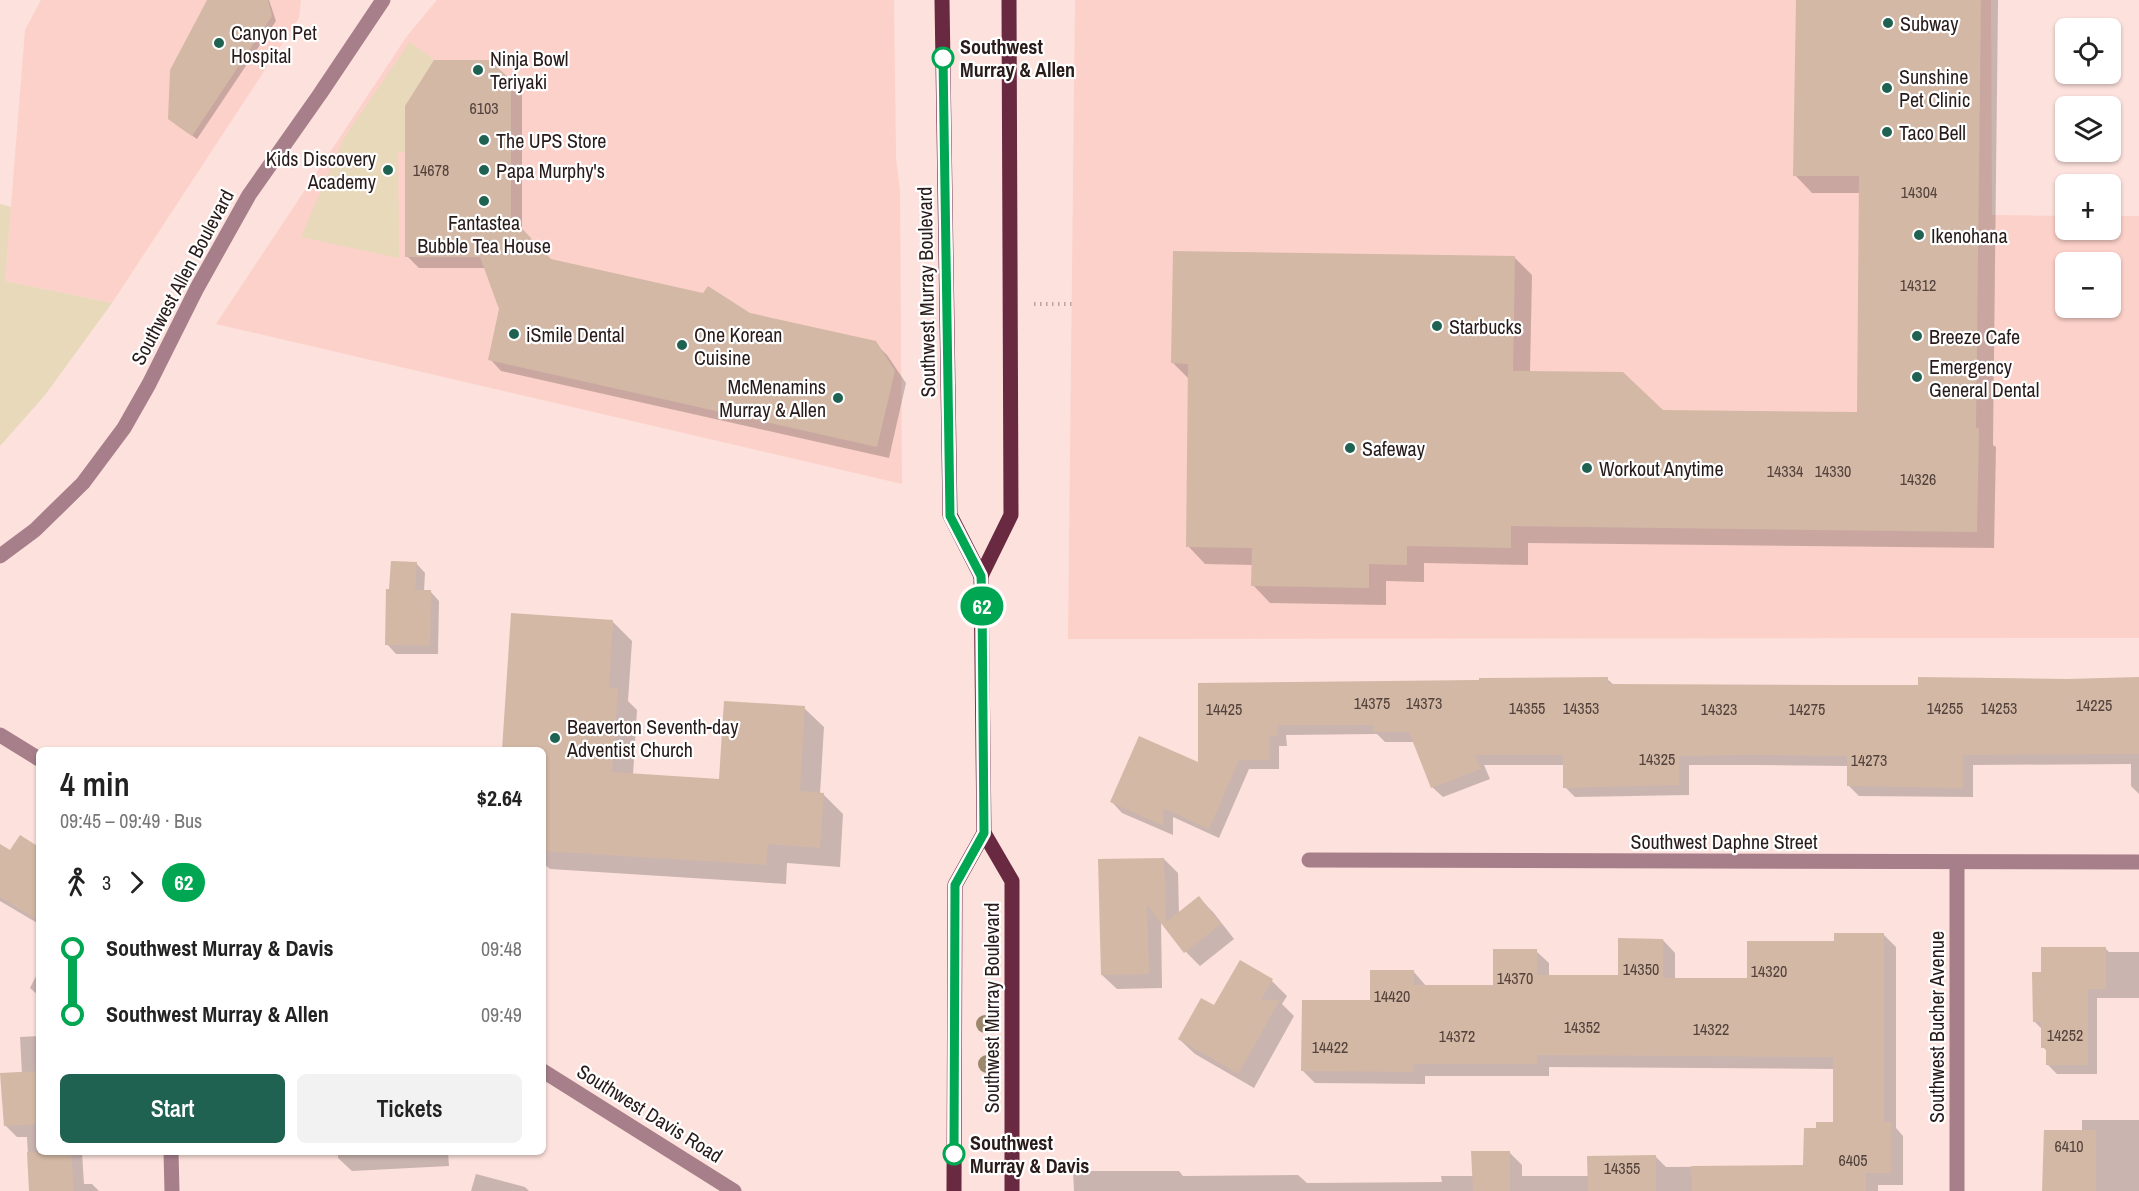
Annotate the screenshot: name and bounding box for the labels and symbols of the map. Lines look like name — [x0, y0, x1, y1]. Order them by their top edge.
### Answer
place label: Subway — [1900, 10, 1959, 37]
marker: Subway — [1881, 16, 1895, 30]
place label: Canyon Pet Hospital — [231, 19, 317, 69]
place label: Southwest Murray & Allen — [960, 33, 1075, 83]
marker: Canyon Pet Hospital — [212, 36, 226, 50]
place label: Ninja Bowl Teriyaki — [490, 45, 568, 95]
marker: Southwest Murray & Allen — [932, 47, 954, 69]
marker: Ninja Bowl Teriyaki — [471, 63, 485, 77]
place label: Sunshine Pet Clinic — [1899, 63, 1970, 113]
marker: Sunshine Pet Clinic — [1880, 81, 1894, 95]
house number: 6103 — [469, 97, 499, 119]
place label: Taco Bell — [1899, 119, 1966, 146]
marker: Taco Bell — [1880, 125, 1894, 139]
place label: The UPS Store — [496, 127, 606, 154]
marker: The UPS Store — [477, 133, 491, 147]
place label: Kids Discovery Academy — [266, 145, 377, 195]
place label: Papa Murphy's — [496, 157, 605, 184]
house number: 14678 — [413, 159, 449, 181]
marker: Kids Discovery Academy — [381, 163, 395, 177]
marker: Papa Murphy's — [477, 163, 491, 177]
house number: 14304 — [1901, 181, 1937, 203]
street label: Southwest Allen Boulevard — [124, 185, 240, 369]
street label: Southwest Murray Boulevard — [911, 186, 941, 398]
marker: Fantastea Bubble Tea House — [477, 194, 491, 208]
place label: Fantastea Bubble Tea House — [417, 209, 551, 259]
place label: Ikenohana — [1931, 222, 2008, 249]
marker: Ikenohana — [1912, 228, 1926, 242]
house number: 14312 — [1900, 274, 1936, 296]
place label: Starbucks — [1449, 313, 1522, 340]
marker: Starbucks — [1430, 319, 1444, 333]
place label: iSmile Dental — [526, 321, 624, 348]
place label: One Korean Cuisine — [694, 321, 782, 371]
place label: Breeze Cafe — [1929, 323, 2020, 350]
marker: iSmile Dental — [507, 327, 521, 341]
marker: Breeze Cafe — [1910, 329, 1924, 343]
marker: One Korean Cuisine — [675, 338, 689, 352]
place label: Emergency General Dental — [1929, 353, 2039, 403]
marker: Emergency General Dental — [1910, 370, 1924, 384]
place label: McMenamins Murray & Allen — [719, 373, 826, 423]
marker: McMenamins Murray & Allen — [831, 391, 845, 405]
place label: Safeway — [1362, 435, 1426, 462]
marker: Safeway — [1343, 441, 1357, 455]
place label: Workout Anytime — [1599, 455, 1724, 482]
house number: 14334 — [1767, 460, 1803, 482]
house number: 14330 — [1815, 460, 1851, 482]
marker: Workout Anytime — [1580, 461, 1594, 475]
house number: 14326 — [1900, 468, 1936, 490]
line badge: 62 — [955, 586, 1009, 626]
house number: 14375 — [1354, 692, 1390, 714]
house number: 14373 — [1406, 692, 1442, 714]
house number: 14225 — [2076, 694, 2112, 716]
house number: 14355 — [1509, 697, 1545, 719]
house number: 14353 — [1563, 697, 1599, 719]
house number: 14255 — [1927, 697, 1963, 719]
house number: 14253 — [1981, 697, 2017, 719]
house number: 14425 — [1206, 698, 1242, 720]
house number: 14323 — [1701, 698, 1737, 720]
house number: 14275 — [1789, 698, 1825, 720]
place label: Beaverton Seventh-day Adventist Church — [566, 713, 739, 763]
marker: Beaverton Seventh-day Adventist Church — [548, 731, 562, 745]
house number: 14325 — [1639, 748, 1675, 770]
house number: 14273 — [1851, 749, 1887, 771]
street label: Southwest Daphne Street — [1631, 828, 1818, 855]
street label: Southwest Murray Boulevard — [978, 903, 1005, 1113]
street label: Southwest Bucher Avenue — [1923, 931, 1950, 1123]
house number: 14350 — [1623, 958, 1659, 980]
house number: 14320 — [1751, 960, 1787, 982]
house number: 14370 — [1497, 967, 1533, 989]
house number: 14420 — [1374, 985, 1410, 1007]
house number: 14352 — [1564, 1016, 1600, 1038]
house number: 14322 — [1693, 1018, 1729, 1040]
house number: 14252 — [2047, 1024, 2083, 1046]
house number: 14372 — [1439, 1025, 1475, 1047]
house number: 14422 — [1312, 1036, 1348, 1058]
street label: Southwest Davis Road — [572, 1057, 728, 1169]
place label: Southwest Murray & Davis — [970, 1129, 1089, 1179]
house number: 6410 — [2054, 1135, 2084, 1157]
marker: Southwest Murray & Davis — [943, 1143, 965, 1165]
house number: 6405 — [1838, 1149, 1868, 1171]
house number: 14355 — [1604, 1157, 1640, 1179]

